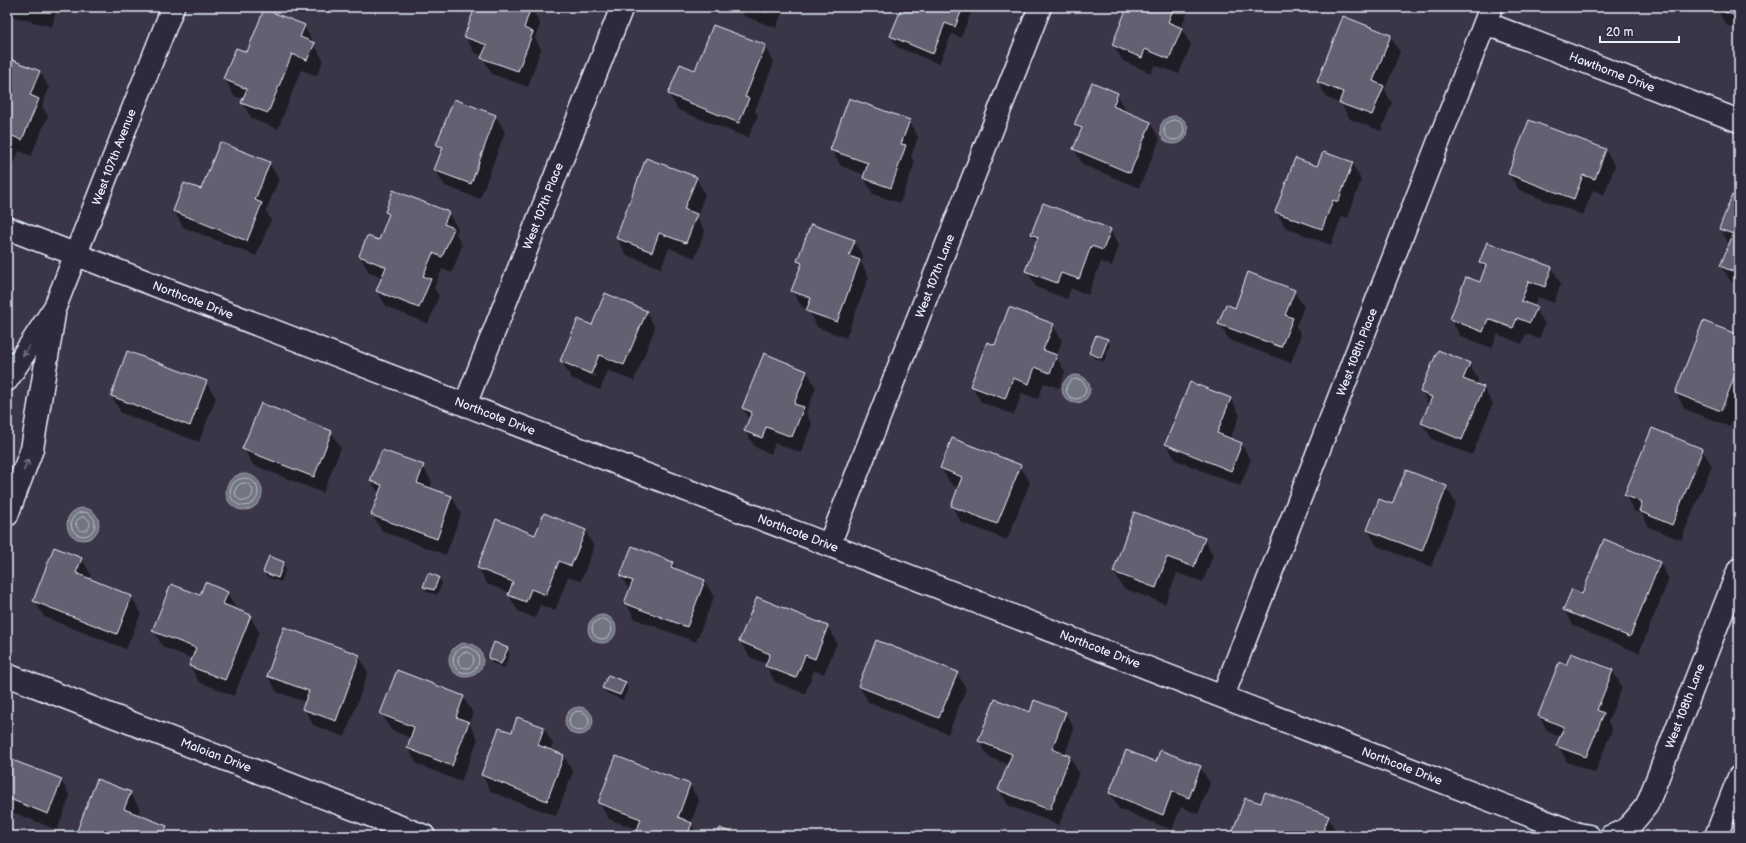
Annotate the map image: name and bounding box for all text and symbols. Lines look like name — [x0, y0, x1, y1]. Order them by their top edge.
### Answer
scale bar — [1600, 18, 1679, 44]
text: 20 m — [1606, 25, 1633, 40]
street label: Hawthorne Drive — [1567, 49, 1657, 96]
street label: West 107th Avenue — [89, 107, 140, 207]
street label: West 107th Place — [520, 161, 567, 252]
street label: West 107th Lane — [913, 232, 958, 320]
street label: Northcote Drive — [150, 278, 235, 323]
street label: West 108th Place — [1334, 306, 1381, 398]
one-way arrow — [22, 345, 30, 356]
street label: Northcote Drive — [452, 394, 537, 439]
one-way arrow — [22, 460, 30, 472]
street label: Northcote Drive — [755, 511, 840, 556]
street label: Northcote Drive — [1057, 627, 1142, 672]
street label: West 108th Lane — [1662, 662, 1709, 751]
street label: Maloian Drive — [178, 735, 253, 776]
street label: Northcote Drive — [1359, 744, 1444, 789]

